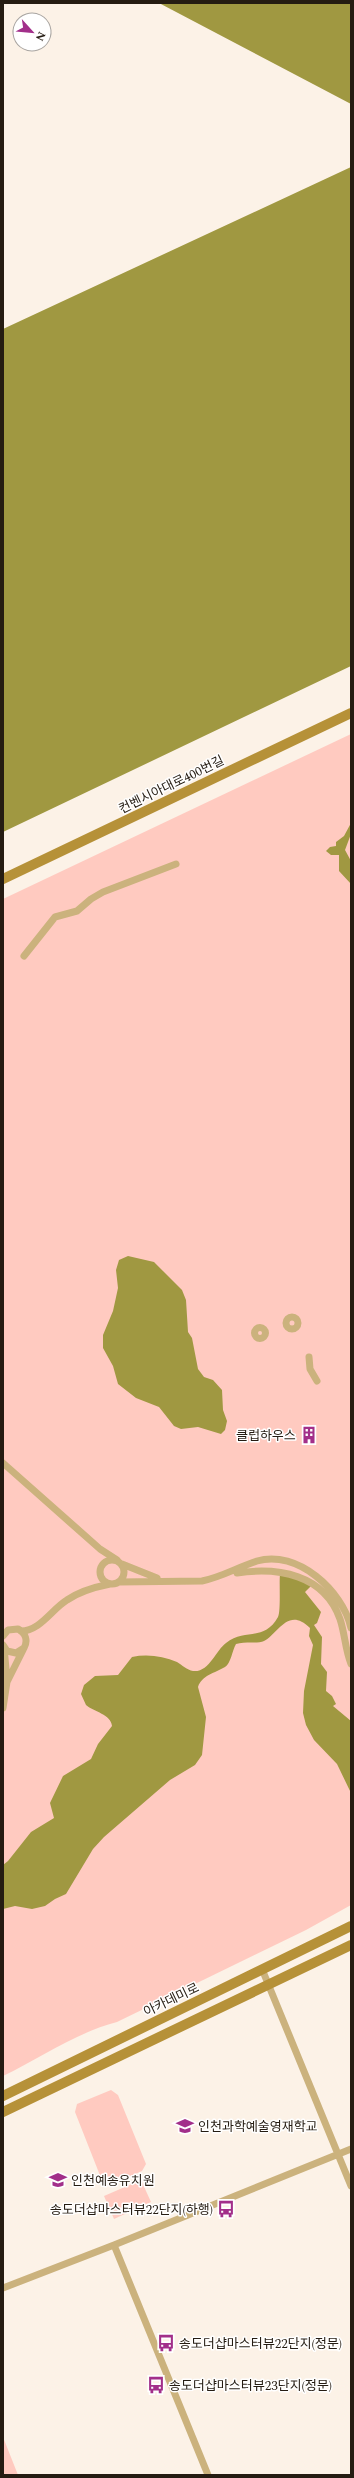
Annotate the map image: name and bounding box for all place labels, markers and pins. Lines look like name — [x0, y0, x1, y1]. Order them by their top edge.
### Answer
building icon: 클럽하우스 — [299, 1425, 319, 1445]
place label: 클럽하우스 — [236, 1426, 296, 1446]
school or university icon: 인천과학예술영재학교 — [175, 2116, 195, 2136]
place label: 인천과학예술영재학교 — [198, 2117, 318, 2137]
school or university icon: 인천예송유치원 — [48, 2170, 68, 2190]
place label: 인천예송유치원 — [71, 2171, 155, 2191]
bus stop icon: 송도더샵마스터뷰22단지(하행) — [216, 2199, 236, 2219]
place label: 송도더샵마스터뷰22단지(하행) — [50, 2200, 213, 2220]
bus stop icon: 송도더샵마스터뷰22단지(정문) — [156, 2333, 176, 2353]
place label: 송도더샵마스터뷰22단지(정문) — [179, 2334, 342, 2354]
bus stop icon: 송도더샵마스터뷰23단지(정문) — [146, 2375, 166, 2395]
place label: 송도더샵마스터뷰23단지(정문) — [169, 2376, 332, 2396]

